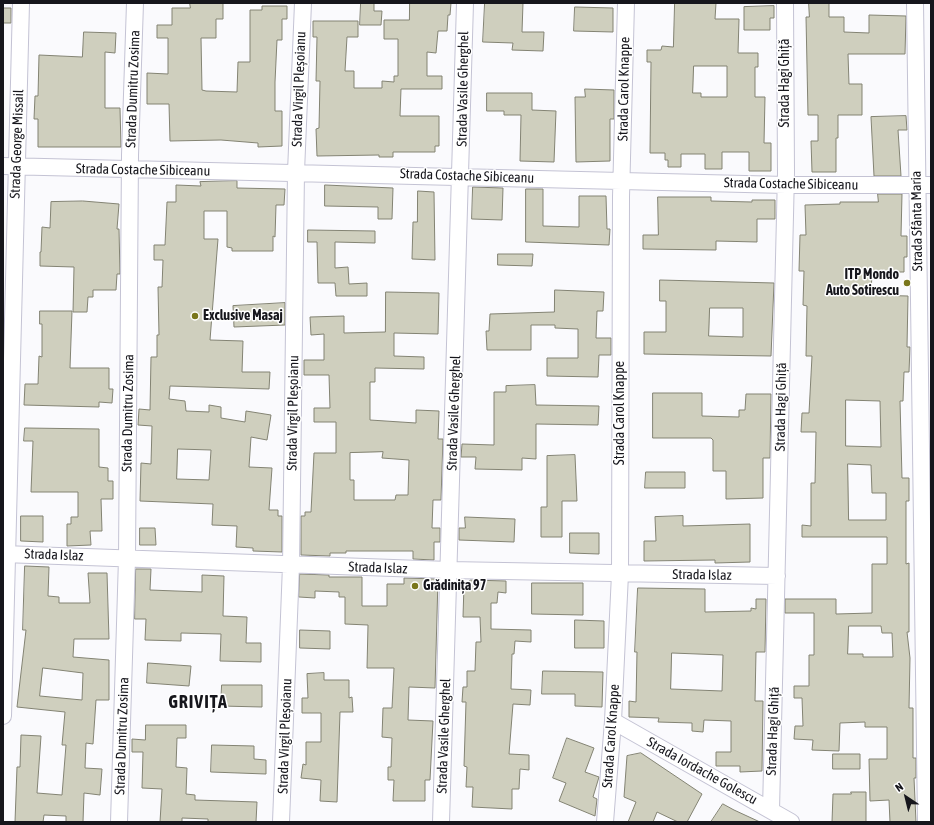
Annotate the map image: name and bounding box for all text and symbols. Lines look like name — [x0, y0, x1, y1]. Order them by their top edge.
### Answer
street label: Strada Dumitru Zosima — [123, 30, 143, 148]
street label: Strada Virgil Pleșoianu — [289, 31, 309, 147]
street label: Strada Vasile Gherghel — [454, 31, 472, 147]
street label: Strada Carol Knappe — [615, 37, 633, 141]
street label: Strada Hagi Ghiță — [777, 38, 793, 128]
street label: Strada George Missail — [7, 89, 27, 199]
street label: Strada Costache Sibiceanu — [76, 160, 210, 180]
street label: Strada Costache Sibiceanu — [399, 165, 535, 187]
street label: Strada Sfânta Maria — [908, 171, 926, 271]
street label: Strada Costache Sibiceanu — [724, 174, 858, 194]
place label: ITP Mondo Auto Sotirescu — [826, 267, 899, 300]
marker: ITP Mondo Auto Sotirescu — [902, 278, 912, 288]
place label: Exclusive Masaj — [203, 308, 283, 324]
marker: Exclusive Masaj — [190, 311, 200, 321]
street label: Strada Dumitru Zosima — [119, 354, 137, 472]
street label: Strada Virgil Pleșoianu — [284, 355, 302, 471]
street label: Strada Vasile Gherghel — [444, 355, 464, 471]
street label: Strada Carol Knappe — [612, 361, 628, 465]
street label: Strada Hagi Ghiță — [772, 362, 790, 452]
street label: Strada Islaz — [24, 546, 84, 564]
street label: Strada Islaz — [348, 559, 408, 577]
street label: Strada Islaz — [672, 566, 732, 584]
place label: Grădinița 97 — [423, 578, 486, 594]
marker: Grădinița 97 — [410, 581, 420, 591]
street label: Strada Dumitru Zosima — [112, 677, 132, 795]
street label: Strada Virgil Pleșoianu — [275, 678, 295, 794]
street label: Strada Vasile Gherghel — [434, 678, 454, 794]
street label: Strada Carol Knappe — [599, 683, 623, 789]
street label: Strada Hagi Ghiță — [763, 686, 783, 776]
district label: GRIVIȚA — [168, 691, 228, 713]
street label: Strada Iordache Golescu — [644, 734, 760, 808]
north arrow — [886, 777, 926, 817]
text: N — [893, 780, 905, 794]

